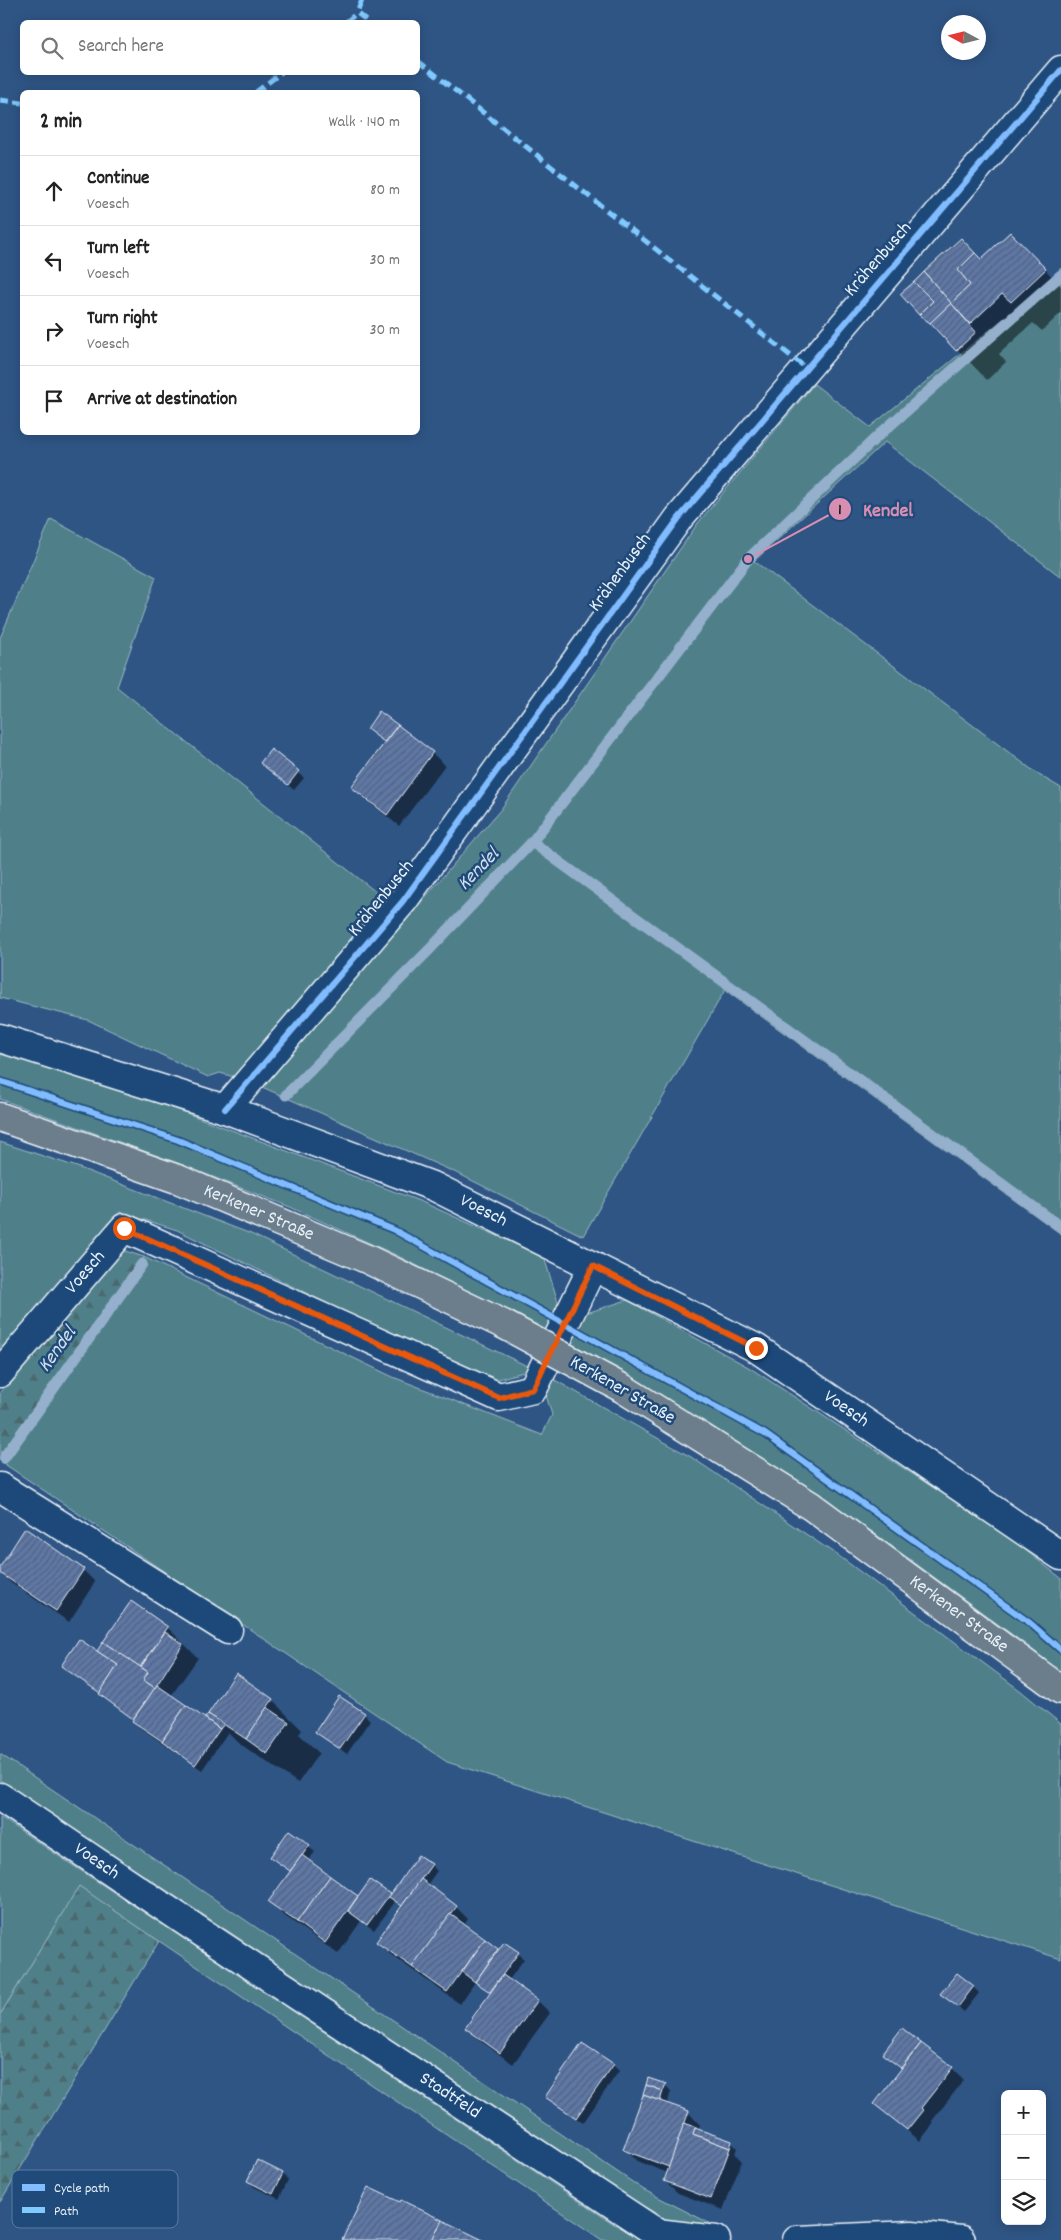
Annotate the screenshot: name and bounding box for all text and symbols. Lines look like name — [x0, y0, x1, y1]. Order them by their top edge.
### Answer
north arrow — [941, 15, 986, 60]
search box — [20, 20, 420, 75]
icon: search — [38, 34, 66, 62]
text: Search here — [78, 34, 164, 61]
text: 2 min — [40, 108, 82, 138]
text: Walk · 140 m — [328, 111, 400, 134]
text: Continue — [87, 166, 149, 193]
icon: ahead — [40, 177, 68, 205]
text: 80 m — [370, 179, 400, 202]
text: Voesch — [87, 193, 129, 216]
street label: Krähenbusch — [839, 216, 919, 304]
text: Turn left — [87, 236, 150, 263]
icon: left — [40, 247, 68, 275]
text: 30 m — [370, 249, 400, 272]
text: Voesch — [87, 263, 129, 286]
text: Turn right — [87, 306, 158, 333]
icon: right — [40, 317, 68, 345]
text: 30 m — [370, 319, 400, 342]
text: Voesch — [87, 333, 129, 356]
icon: arrive — [40, 387, 68, 415]
text: Arrive at destination — [87, 387, 237, 414]
callout: Kendel — [828, 491, 923, 526]
text: Kendel — [863, 498, 913, 526]
text: 1 — [838, 500, 842, 522]
street label: Krähenbusch — [583, 528, 659, 618]
water label: Kendel — [451, 841, 508, 898]
street label: Krähenbusch — [343, 855, 421, 943]
street label: Kerkener Straße — [199, 1178, 318, 1249]
street label: Voesch — [455, 1188, 512, 1235]
route start — [113, 1217, 136, 1240]
street label: Voesch — [59, 1245, 112, 1301]
water label: Kendel — [32, 1320, 85, 1379]
route end — [745, 1337, 768, 1360]
street label: Kerkener Straße — [564, 1350, 680, 1432]
street label: Voesch — [818, 1384, 874, 1435]
street label: Kerkener Straße — [903, 1569, 1014, 1660]
street label: Voesch — [68, 1836, 125, 1887]
street label: Stadtfeld — [413, 2066, 486, 2126]
map controls — [1001, 2090, 1046, 2225]
button: + — [1001, 2090, 1046, 2135]
button: − — [1001, 2135, 1046, 2180]
legend — [12, 2170, 178, 2228]
text: Cycle path — [54, 2179, 110, 2199]
button: layers — [1001, 2180, 1046, 2225]
text: Path — [54, 2202, 79, 2222]

